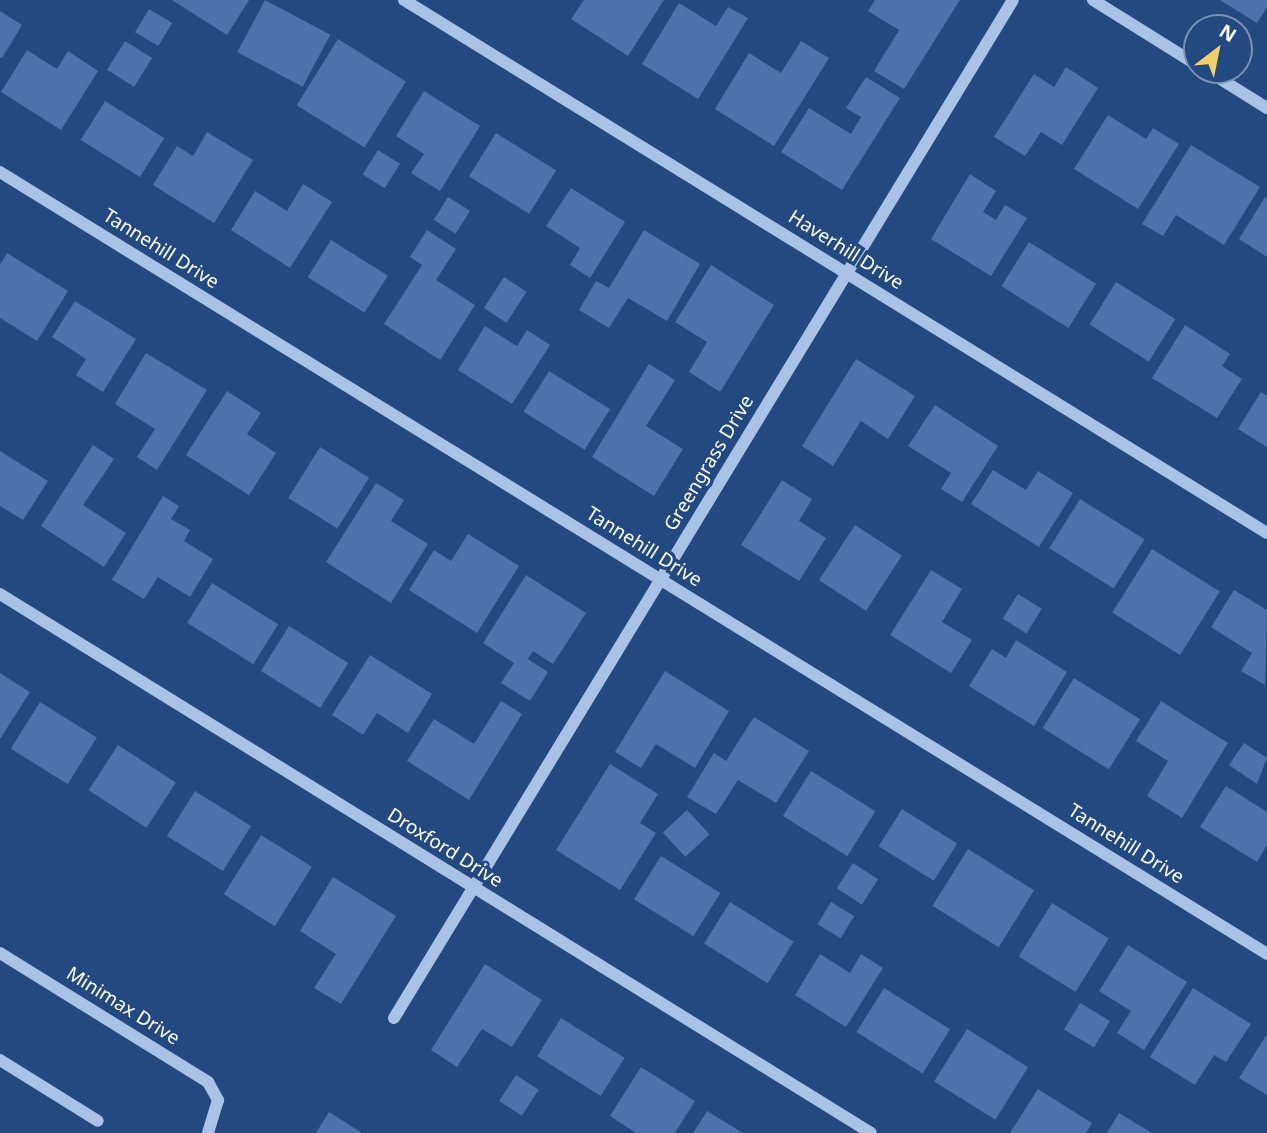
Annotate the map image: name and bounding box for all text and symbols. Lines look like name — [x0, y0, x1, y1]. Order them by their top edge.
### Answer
north arrow — [1183, 14, 1253, 84]
text: N — [1215, 18, 1242, 48]
street label: Tannehill Drive — [99, 204, 223, 294]
street label: Haverhill Drive — [784, 206, 908, 294]
street label: Greengrass Drive — [659, 391, 759, 535]
street label: Tannehill Drive — [582, 502, 706, 592]
street label: Tannehill Drive — [1064, 799, 1188, 889]
street label: Droxford Drive — [383, 803, 507, 893]
street label: Minimax Drive — [62, 962, 184, 1050]

